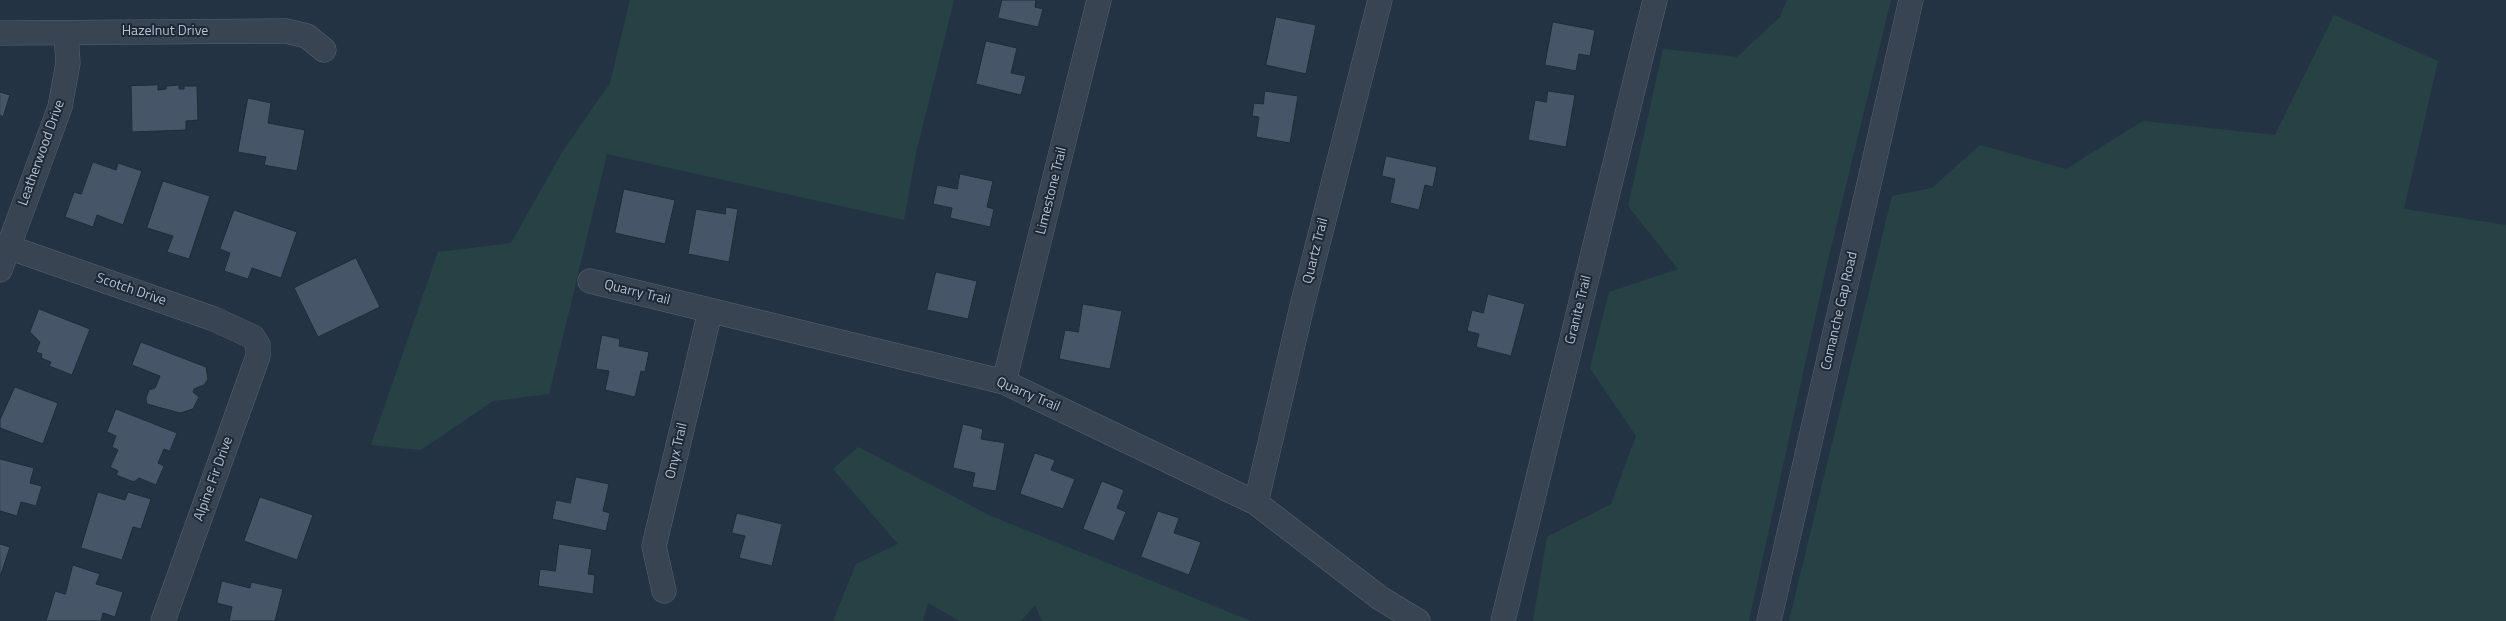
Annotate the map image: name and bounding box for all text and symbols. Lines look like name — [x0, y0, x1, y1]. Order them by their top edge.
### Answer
street label: Hazelnut Drive — [122, 24, 208, 40]
street label: Leatherwood Drive — [15, 98, 69, 208]
street label: Limestone Trail — [1033, 146, 1071, 236]
street label: Quartz Trail — [1300, 216, 1332, 286]
street label: Comanche Gap Road — [1818, 250, 1862, 372]
street label: Scotch Drive — [94, 270, 168, 310]
street label: Granite Trail — [1562, 274, 1596, 346]
street label: Quarry Trail — [602, 277, 672, 309]
street label: Quarry Trail — [994, 374, 1062, 416]
street label: Onyx Trail — [662, 421, 692, 481]
street label: Alpine Fir Drive — [191, 434, 237, 524]

